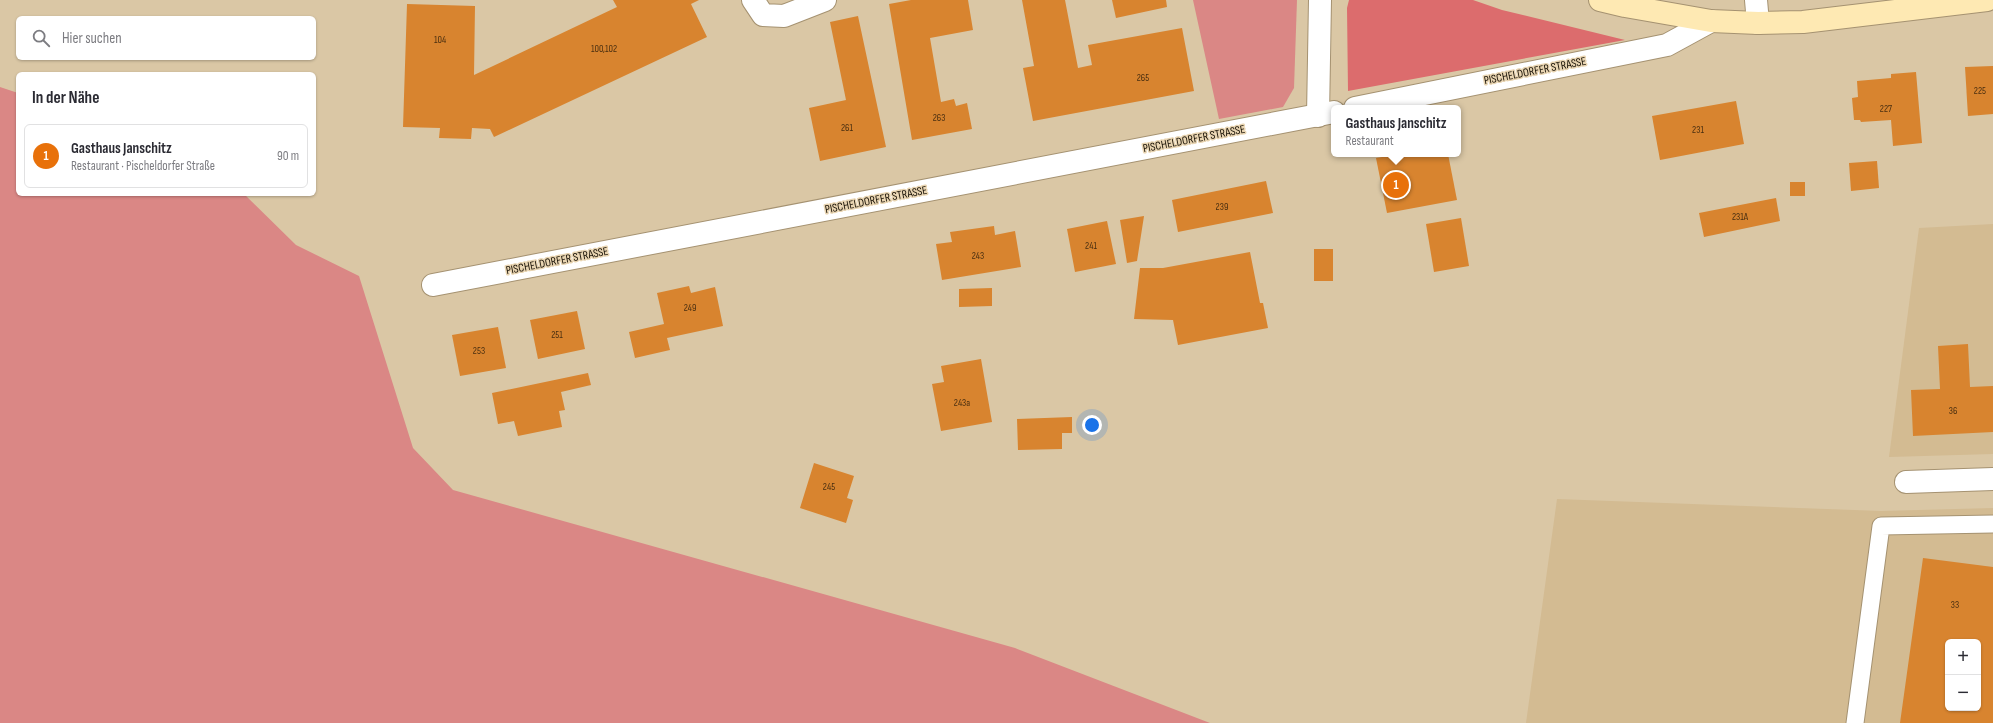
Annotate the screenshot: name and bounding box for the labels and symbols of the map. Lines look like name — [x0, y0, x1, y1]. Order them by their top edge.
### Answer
house number: 104 — [434, 34, 446, 46]
house number: 100,102 — [591, 43, 617, 55]
street label: PISCHELDORFER STRASSE — [1483, 54, 1587, 88]
house number: 265 — [1137, 72, 1149, 84]
house number: 225 — [1974, 85, 1986, 97]
house number: 227 — [1880, 103, 1892, 115]
house number: 263 — [933, 112, 945, 124]
house number: 261 — [841, 122, 854, 134]
street label: PISCHELDORFER STRASSE — [1142, 122, 1246, 156]
house number: 231 — [1692, 124, 1704, 136]
pin: 1 — [1383, 170, 1409, 200]
street label: PISCHELDORFER STRASSE — [824, 183, 928, 217]
house number: 239 — [1216, 201, 1228, 213]
house number: 231A — [1732, 211, 1749, 223]
house number: 241 — [1085, 240, 1097, 252]
street label: PISCHELDORFER STRASSE — [505, 244, 609, 278]
house number: 243 — [972, 250, 984, 262]
house number: 249 — [684, 302, 696, 314]
house number: 251 — [551, 329, 563, 341]
house number: 253 — [473, 345, 485, 357]
house number: 243a — [954, 397, 970, 409]
house number: 36 — [1949, 405, 1957, 417]
your location — [1082, 415, 1102, 435]
house number: 245 — [823, 481, 835, 493]
house number: 33 — [1951, 599, 1959, 611]

